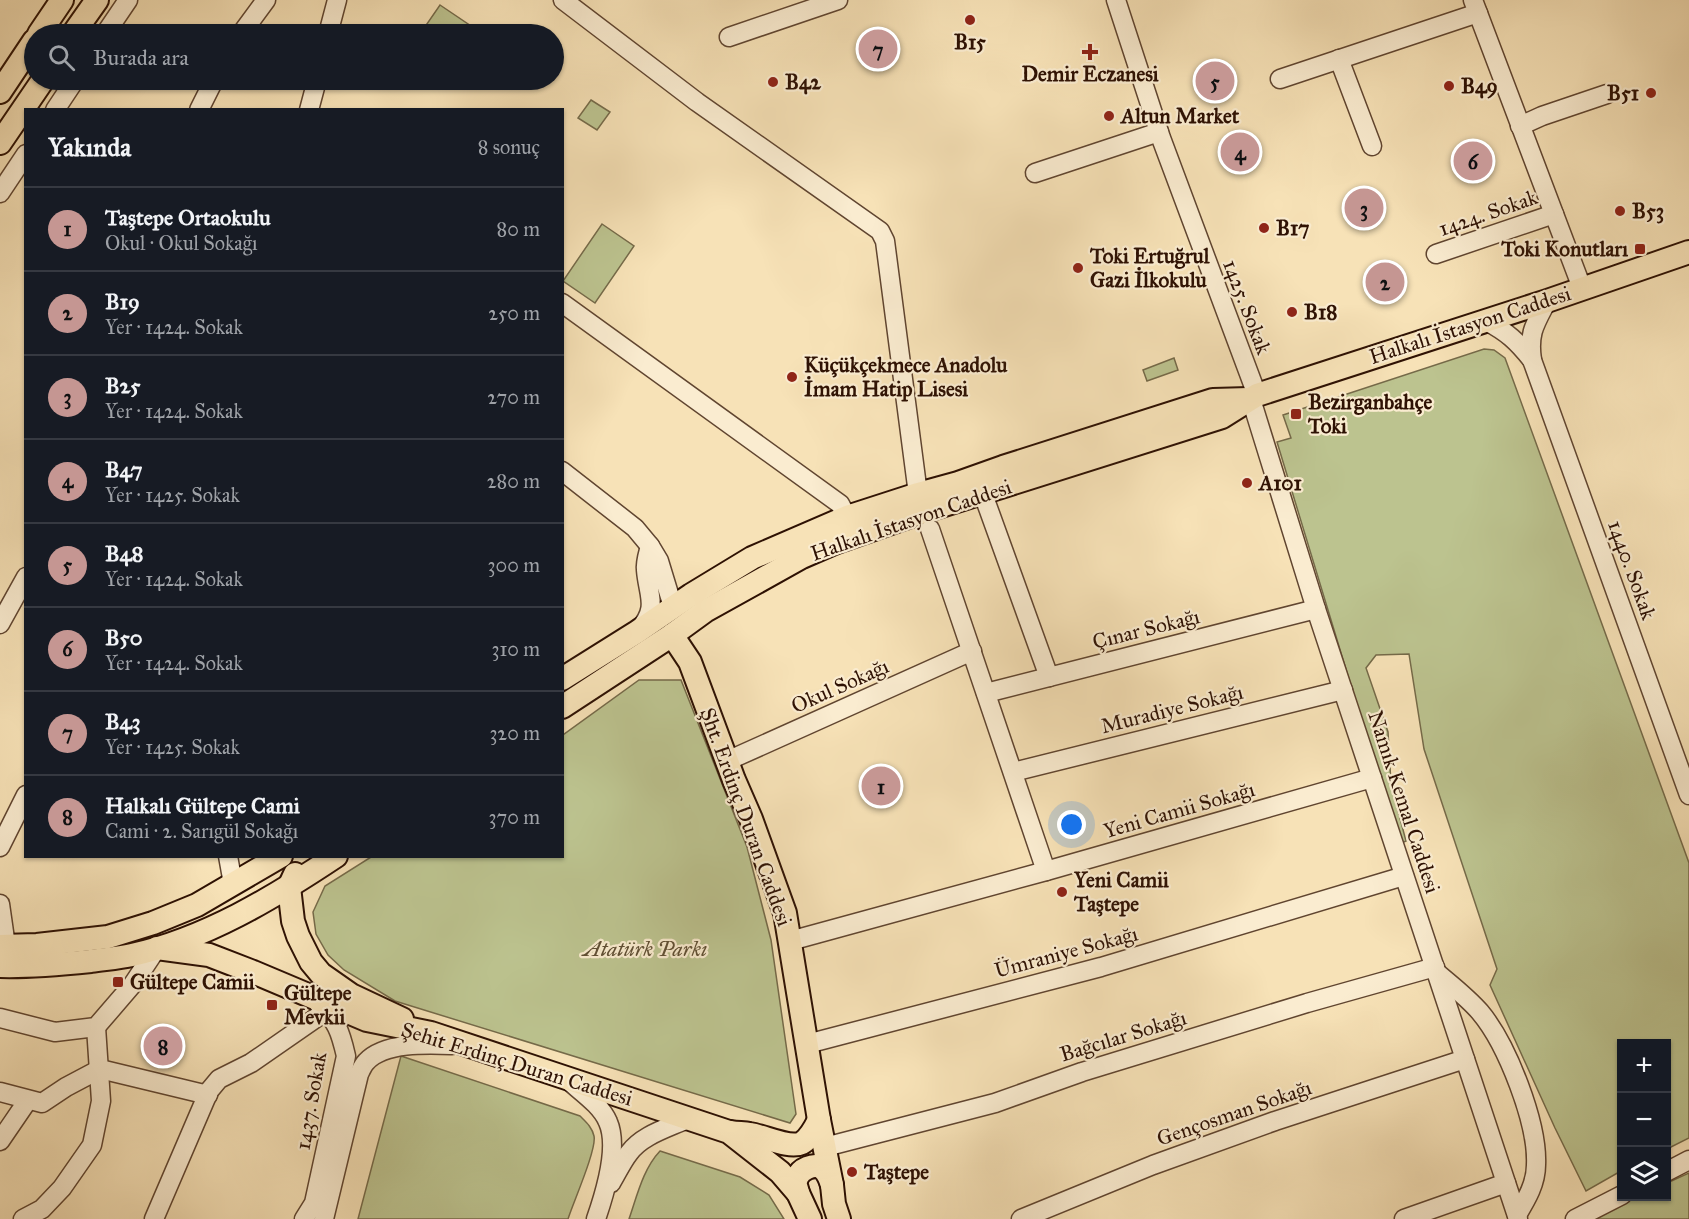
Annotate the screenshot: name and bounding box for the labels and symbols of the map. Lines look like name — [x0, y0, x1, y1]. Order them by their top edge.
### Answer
marker: B15 — [963, 13, 977, 27]
pin: 7 — [858, 26, 898, 72]
place label: B15 — [954, 29, 986, 55]
marker: Demir Eczanesi — [1083, 45, 1097, 59]
pin: 5 — [1196, 58, 1234, 104]
place label: Demir Eczanesi — [1021, 61, 1159, 87]
place label: B42 — [785, 69, 822, 95]
place label: B49 — [1461, 73, 1498, 99]
marker: B42 — [766, 75, 780, 89]
marker: B49 — [1442, 79, 1456, 93]
place label: B51 — [1607, 80, 1639, 106]
marker: B51 — [1644, 86, 1658, 100]
place label: Altun Market — [1119, 103, 1240, 129]
marker: Altun Market — [1102, 109, 1116, 123]
pin: 4 — [1220, 130, 1260, 174]
pin: 6 — [1454, 138, 1492, 184]
street label: 1424. Sokak — [1435, 184, 1541, 242]
pin: 3 — [1344, 186, 1384, 230]
place label: B53 — [1632, 198, 1664, 224]
marker: B53 — [1613, 204, 1627, 218]
place label: B17 — [1276, 215, 1309, 241]
marker: B17 — [1257, 221, 1271, 235]
place label: Toki Konutları — [1500, 236, 1628, 262]
marker: Toki Konutları — [1633, 242, 1647, 256]
place label: Toki Ertuğrul Gazi İlkokulu — [1089, 243, 1211, 293]
street label: 1425. Sokak — [1217, 256, 1277, 358]
pin: 2 — [1366, 260, 1404, 304]
marker: Toki Ertuğrul Gazi İlkokulu — [1071, 261, 1085, 275]
street label: Halkalı İstasyon Caddesi — [1366, 280, 1574, 370]
place label: B18 — [1304, 299, 1337, 325]
marker: B18 — [1285, 305, 1299, 319]
place label: Küçükçekmece Anadolu İmam Hatip Lisesi — [804, 352, 1008, 402]
marker: Küçükçekmece Anadolu İmam Hatip Lisesi — [785, 370, 799, 384]
place label: Bezirganbahçe Toki — [1307, 389, 1433, 439]
marker: Bezirganbahçe Toki — [1289, 407, 1303, 421]
place label: A101 — [1257, 470, 1302, 496]
street label: Halkalı İstasyon Caddesi — [807, 473, 1015, 567]
marker: A101 — [1240, 476, 1254, 490]
street label: 1440. Sokak — [1602, 517, 1662, 623]
street label: Çınar Sokağı — [1090, 603, 1203, 655]
street label: Okul Sokağı — [787, 653, 893, 719]
street label: Muradiye Sokağı — [1098, 679, 1246, 739]
street label: Şht. Erdinç Duran Caddesi — [694, 704, 798, 930]
street label: Namık Kemal Caddesi — [1362, 707, 1446, 897]
pin: 1 — [862, 764, 900, 808]
street label: Yeni Camii Sokağı — [1100, 776, 1258, 844]
your location — [1057, 810, 1086, 839]
place label: Yeni Camii Taştepe — [1073, 867, 1169, 917]
marker: Yeni Camii Taştepe — [1055, 885, 1069, 899]
street label: Ümraniye Sokağı — [991, 920, 1141, 984]
park label: Atatürk Parkı — [581, 936, 707, 962]
place label: Gültepe Camii — [130, 969, 255, 995]
marker: Gültepe Camii — [111, 975, 125, 989]
place label: Gültepe Mevkii — [284, 980, 352, 1030]
marker: Gültepe Mevkii — [265, 998, 279, 1012]
street label: Bağcılar Sokağı — [1057, 1004, 1190, 1068]
street label: Şehit Erdinç Duran Caddesi — [398, 1016, 636, 1112]
pin: 8 — [144, 1024, 182, 1068]
street label: 1437. Sokak — [290, 1050, 332, 1152]
street label: Gençosman Sokağı — [1153, 1074, 1315, 1152]
place label: Taştepe — [863, 1159, 929, 1185]
marker: Taştepe — [845, 1165, 859, 1179]

